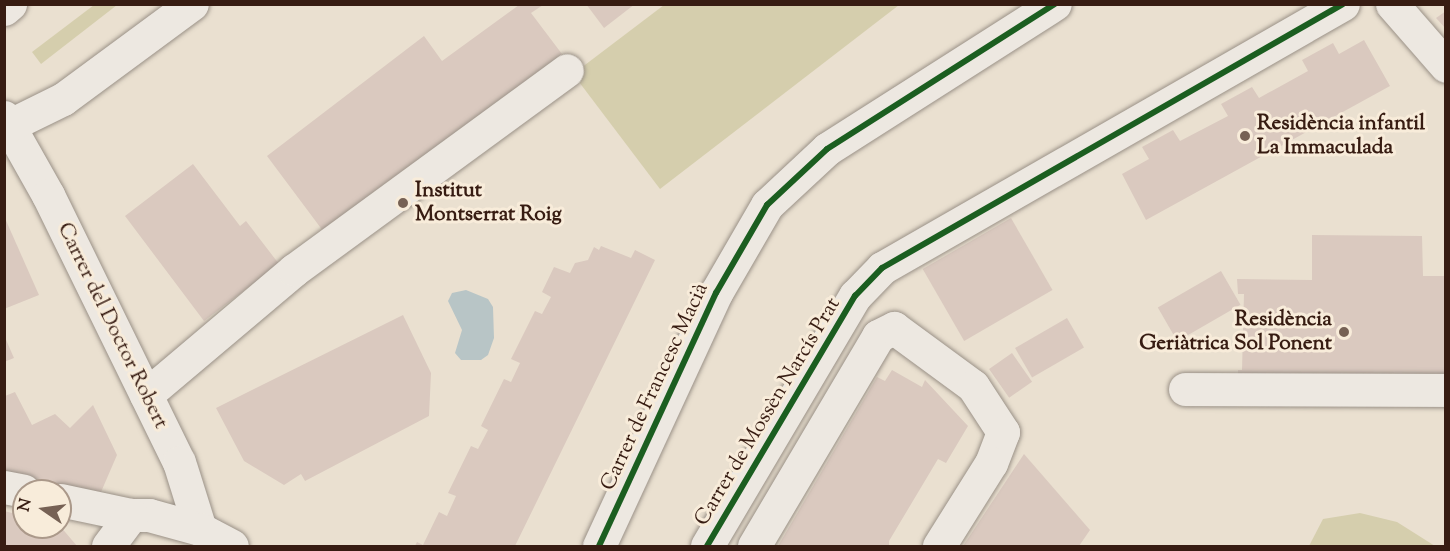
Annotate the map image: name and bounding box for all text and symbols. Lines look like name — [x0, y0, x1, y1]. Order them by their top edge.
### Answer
place label: Residència infantil La Immaculada — [1257, 111, 1425, 161]
marker: Residència infantil La Immaculada — [1238, 129, 1252, 143]
place label: Institut Montserrat Roig — [415, 178, 562, 228]
marker: Institut Montserrat Roig — [396, 196, 410, 210]
street label: Carrer del Doctor Robert — [51, 219, 173, 433]
street label: Carrer de Francesc Macià — [596, 279, 714, 495]
street label: Carrer de Mossèn Narcís Prat — [690, 293, 846, 531]
place label: Residència Geriàtrica Sol Ponent — [1139, 307, 1332, 357]
marker: Residència Geriàtrica Sol Ponent — [1337, 325, 1351, 339]
north arrow — [12, 479, 72, 539]
text: N — [13, 496, 39, 514]

